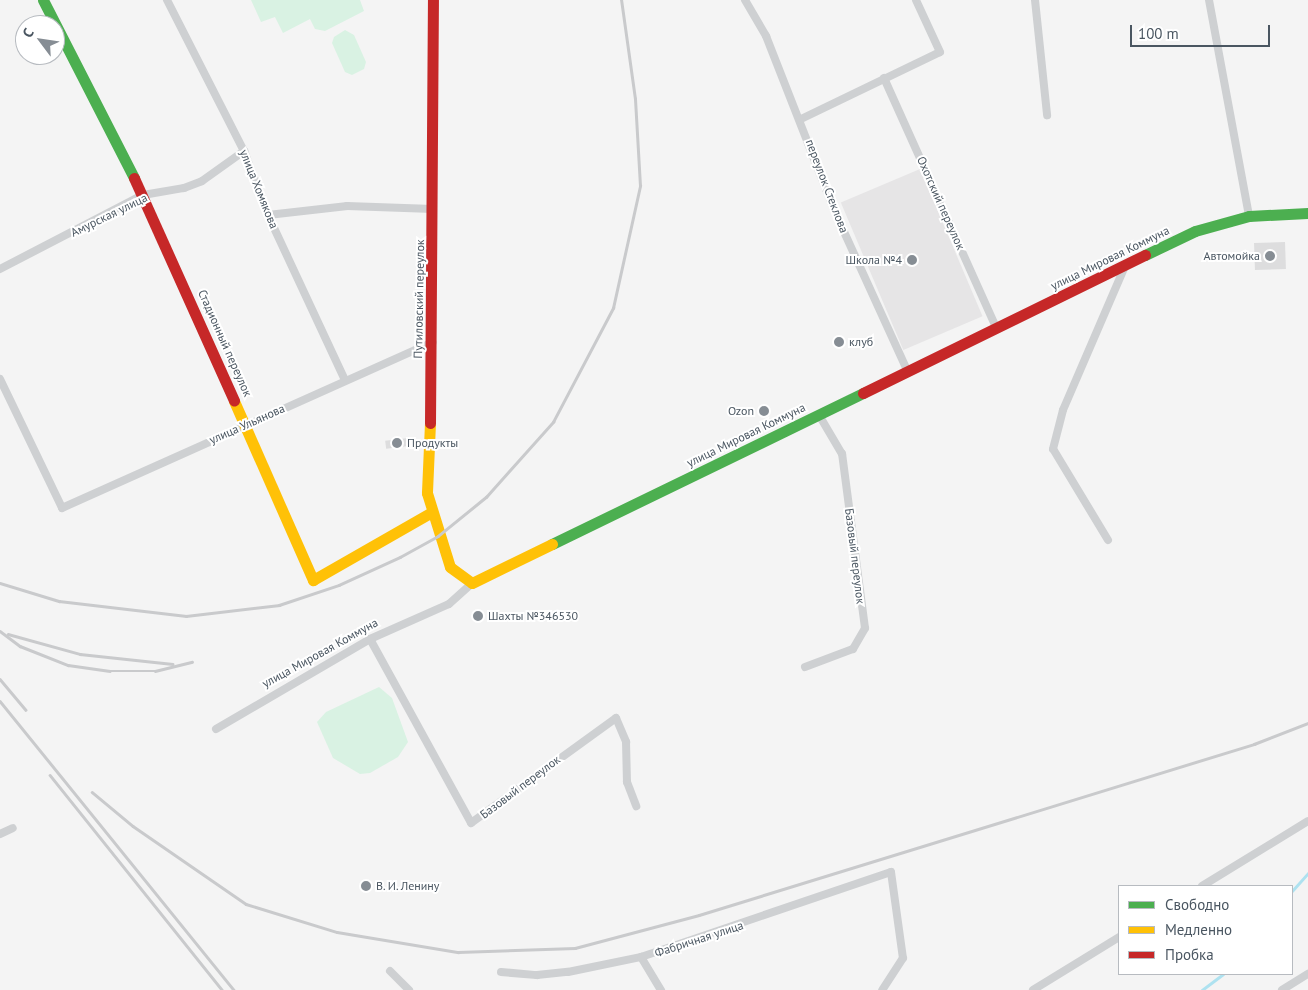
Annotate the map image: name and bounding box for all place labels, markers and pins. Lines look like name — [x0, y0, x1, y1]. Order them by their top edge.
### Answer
place label: Автомойка — [1204, 249, 1260, 263]
marker: Автомойка — [1264, 250, 1276, 262]
place label: Школа №4 — [846, 253, 902, 267]
marker: Школа №4 — [906, 254, 918, 266]
place label: клуб — [849, 335, 873, 349]
marker: клуб — [833, 336, 845, 348]
place label: Ozon — [728, 404, 754, 418]
marker: Ozon — [758, 405, 770, 417]
place label: Продукты — [407, 436, 458, 450]
marker: Продукты — [391, 437, 403, 449]
place label: Шахты №346530 — [488, 609, 578, 623]
marker: Шахты №346530 — [472, 610, 484, 622]
place label: В. И. Ленину — [376, 879, 441, 893]
marker: В. И. Ленину — [360, 880, 372, 892]

